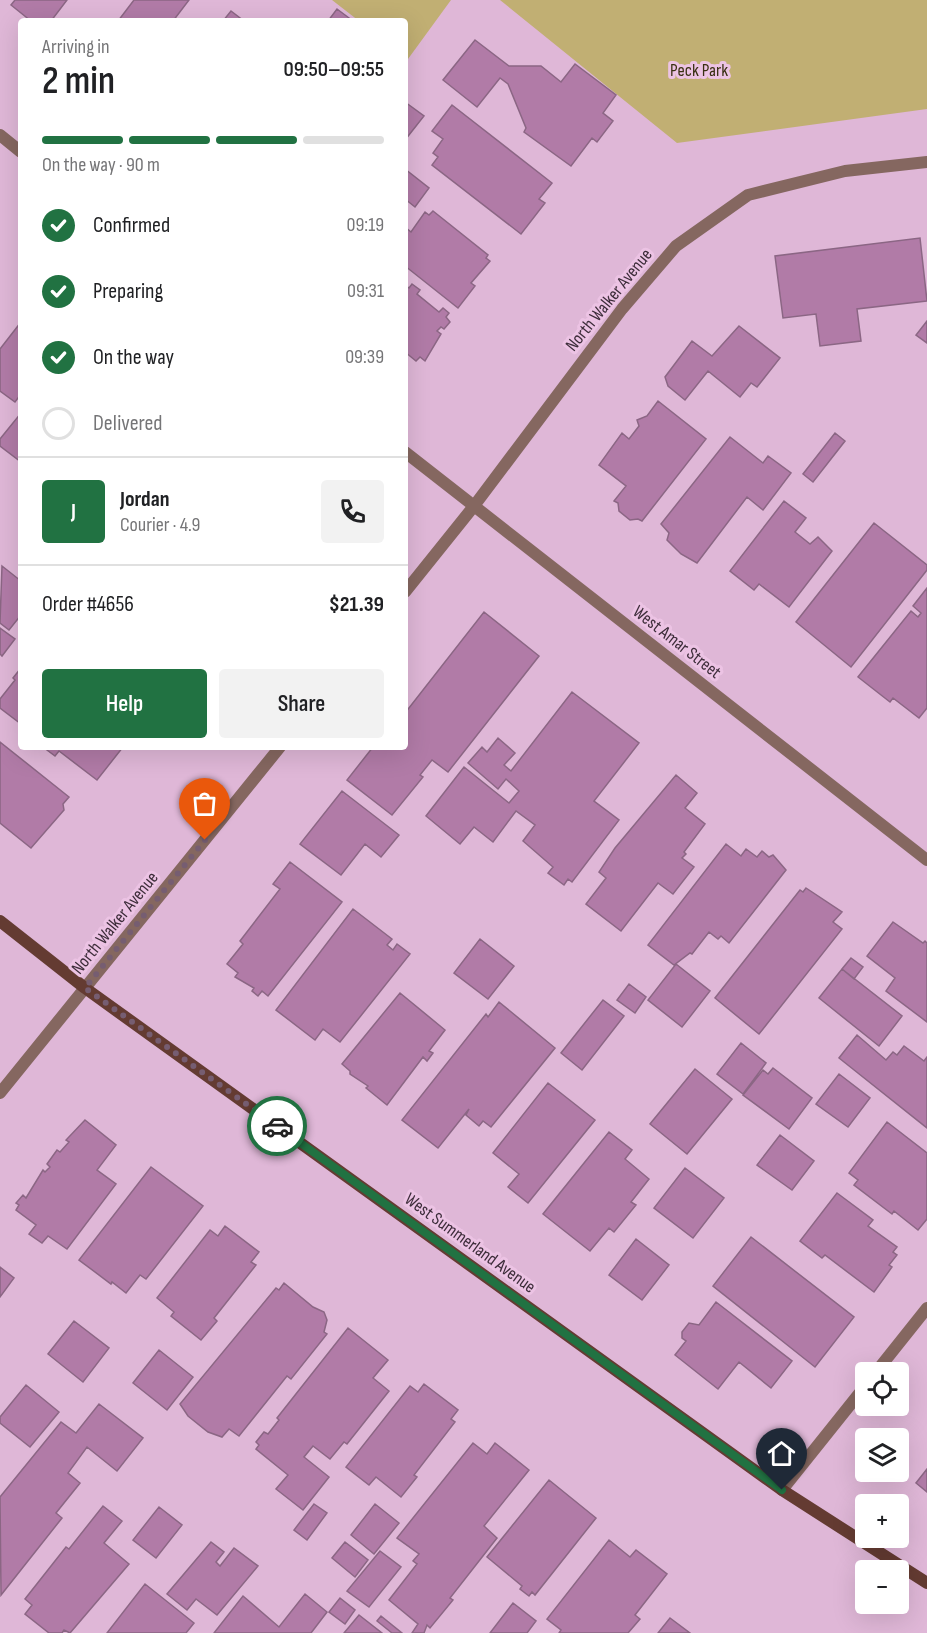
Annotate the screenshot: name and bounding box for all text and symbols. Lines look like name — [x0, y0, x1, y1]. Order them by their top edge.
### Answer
text: Arriving in — [42, 35, 110, 59]
text: 09:50–09:55 — [283, 56, 384, 83]
text: 2 min — [42, 58, 115, 105]
park label: Peck Park — [670, 60, 728, 81]
text: On the way · 90 m — [42, 153, 160, 177]
icon: check — [42, 209, 75, 242]
text: Confirmed — [93, 212, 170, 239]
text: 09:19 — [347, 213, 384, 237]
street label: North Walker Avenue — [561, 245, 657, 355]
icon: check — [42, 275, 75, 308]
text: Preparing — [93, 278, 163, 305]
text: 09:31 — [347, 279, 384, 303]
icon: check — [42, 341, 75, 374]
text: On the way — [93, 344, 174, 371]
text: 09:39 — [345, 345, 384, 369]
text: Delivered — [93, 410, 162, 437]
button: phone — [321, 480, 384, 543]
text: Jordan — [120, 486, 169, 513]
text: J — [71, 498, 76, 525]
text: Courier · 4.9 — [120, 513, 200, 537]
text: Order #4656 — [42, 591, 134, 618]
text: $21.39 — [329, 591, 384, 618]
street label: West Amar Street — [629, 601, 726, 683]
button: Help — [42, 669, 207, 738]
button: Share — [219, 669, 384, 738]
pin — [179, 778, 230, 840]
icon: bag — [188, 787, 221, 820]
street label: North Walker Avenue — [67, 868, 163, 978]
courier — [247, 1096, 307, 1156]
icon: car — [261, 1110, 294, 1143]
street label: West Summerland Avenue — [400, 1188, 540, 1298]
map controls — [855, 1362, 909, 1614]
button: locate — [855, 1362, 909, 1416]
pin — [756, 1428, 807, 1490]
button: layers — [855, 1428, 909, 1482]
icon: home — [765, 1437, 798, 1470]
button: + — [855, 1494, 909, 1548]
button: − — [855, 1560, 909, 1614]

